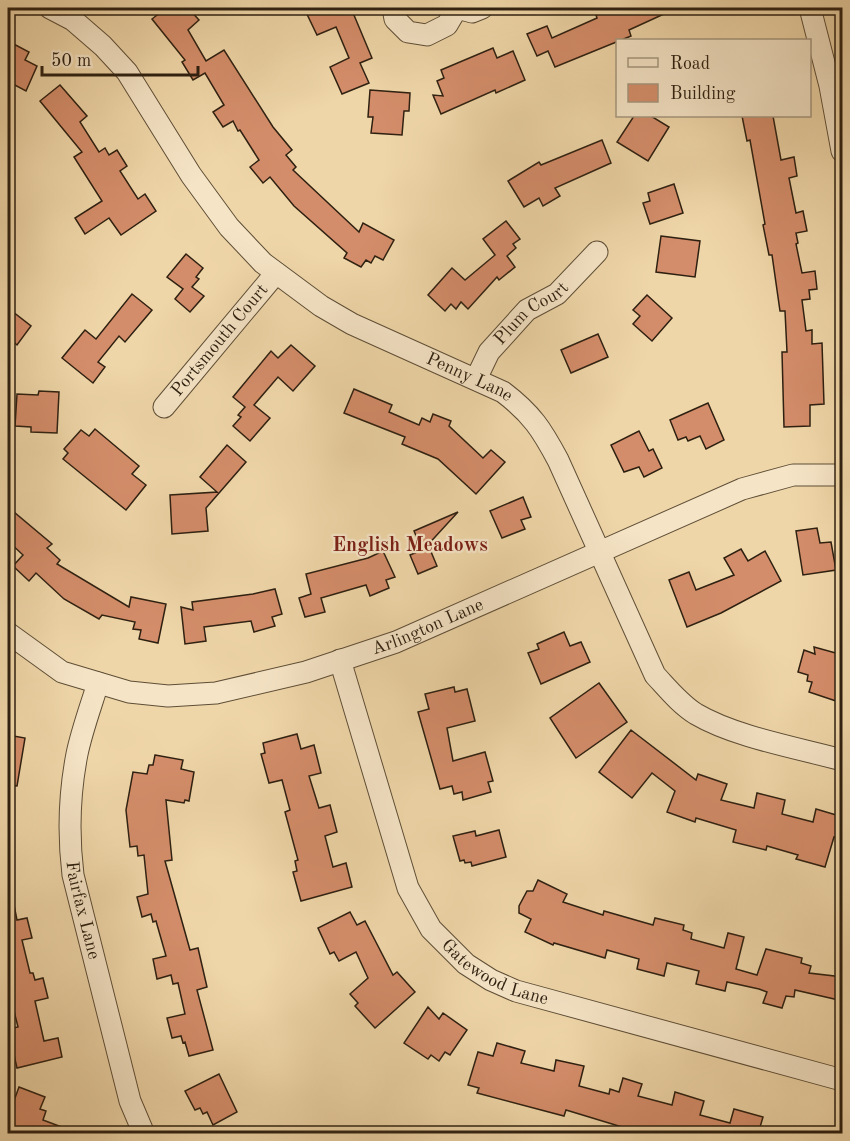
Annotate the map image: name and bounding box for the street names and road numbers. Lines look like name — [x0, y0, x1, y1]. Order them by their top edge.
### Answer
street label: Plum Court — [491, 279, 572, 349]
street label: Portsmouth Court — [168, 281, 272, 400]
street label: Penny Lane — [423, 350, 516, 405]
street label: Arlington Lane — [370, 596, 486, 658]
street label: Fairfax Lane — [63, 860, 103, 961]
street label: Gatewood Lane — [438, 936, 550, 1008]

